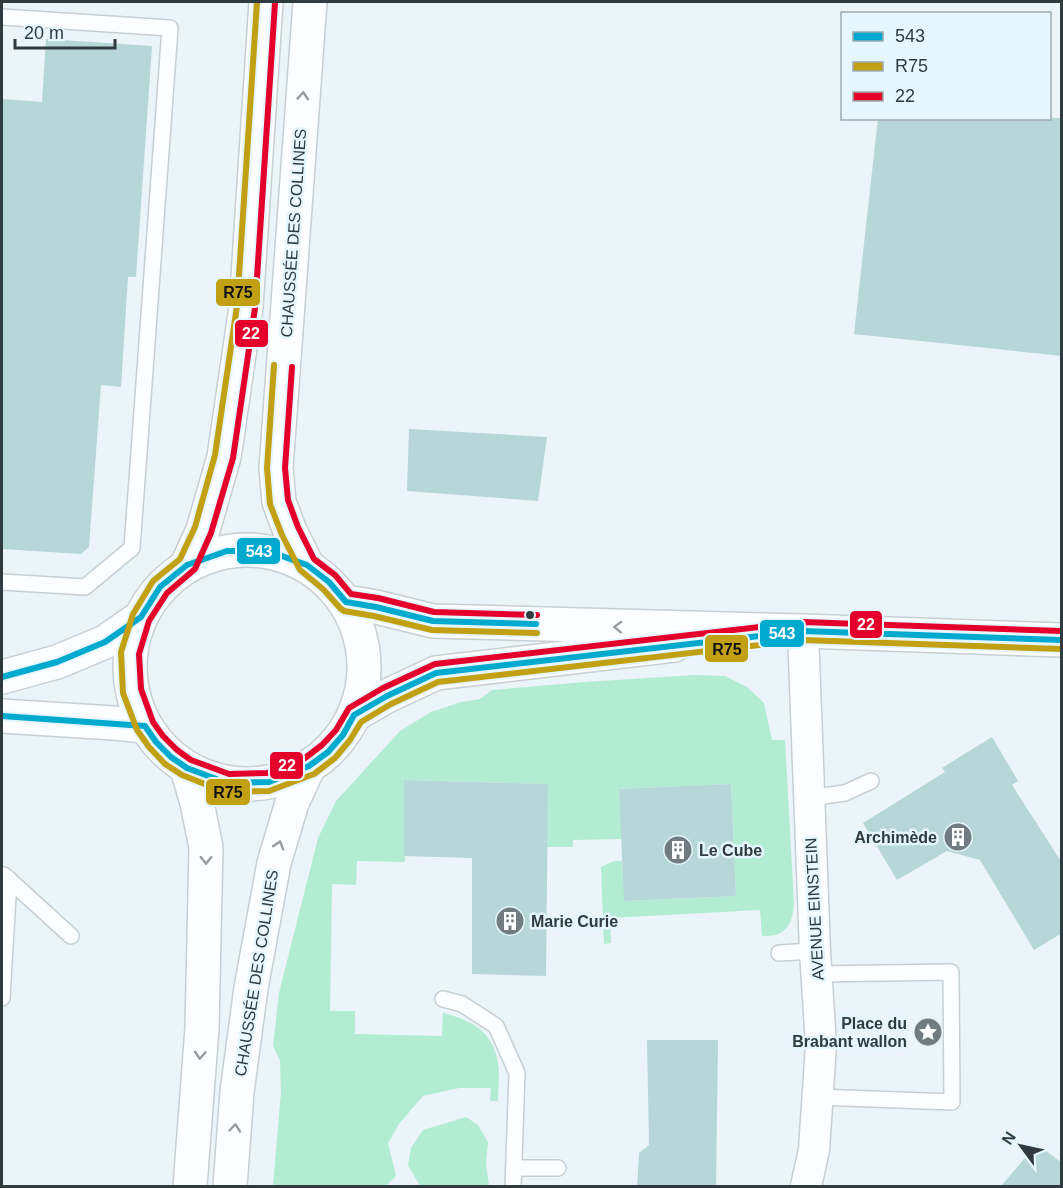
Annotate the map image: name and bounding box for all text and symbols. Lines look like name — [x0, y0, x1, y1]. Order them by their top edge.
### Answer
scale bar — [15, 12, 116, 50]
legend — [841, 12, 1051, 120]
text: 20 m — [24, 23, 64, 43]
text: 543 — [895, 26, 925, 46]
text: R75 — [895, 56, 928, 76]
text: 22 — [895, 86, 915, 106]
one-way arrow — [297, 91, 310, 100]
street label: CHAUSSÉE DES COLLINES — [277, 128, 309, 338]
line badge: R75 — [215, 278, 261, 307]
text: R75 — [223, 284, 253, 301]
line badge: 22 — [234, 319, 269, 348]
text: 22 — [242, 325, 260, 342]
line badge: 543 — [236, 537, 281, 565]
text: 543 — [246, 543, 272, 560]
unlabelled marker — [524, 609, 536, 621]
line badge: 22 — [849, 610, 883, 639]
text: 22 — [857, 616, 875, 633]
line badge: 543 — [759, 619, 805, 648]
one-way arrow — [614, 620, 623, 633]
text: 543 — [769, 625, 795, 642]
line badge: R75 — [704, 634, 749, 663]
text: R75 — [712, 641, 742, 658]
line badge: 22 — [269, 751, 304, 780]
text: 22 — [278, 757, 296, 774]
line badge: R75 — [205, 778, 251, 806]
text: R75 — [213, 784, 243, 801]
building icon: Archimède — [942, 821, 974, 853]
place label: Archimède — [854, 829, 937, 846]
building icon: Le Cube — [662, 834, 694, 866]
street label: AVENUE EINSTEIN — [802, 837, 827, 981]
one-way arrow — [272, 840, 284, 851]
place label: Le Cube — [699, 842, 762, 859]
one-way arrow — [199, 856, 212, 865]
street label: CHAUSSÉE DES COLLINES — [231, 868, 281, 1078]
building icon: Marie Curie — [494, 905, 526, 937]
place label: Marie Curie — [531, 913, 618, 930]
place label: Place du Brabant wallon — [792, 1015, 907, 1050]
place icon: Place du Brabant wallon — [912, 1016, 944, 1048]
one-way arrow — [193, 1051, 206, 1060]
north arrow — [991, 1116, 1051, 1176]
one-way arrow — [228, 1124, 241, 1133]
text: N — [999, 1129, 1019, 1148]

